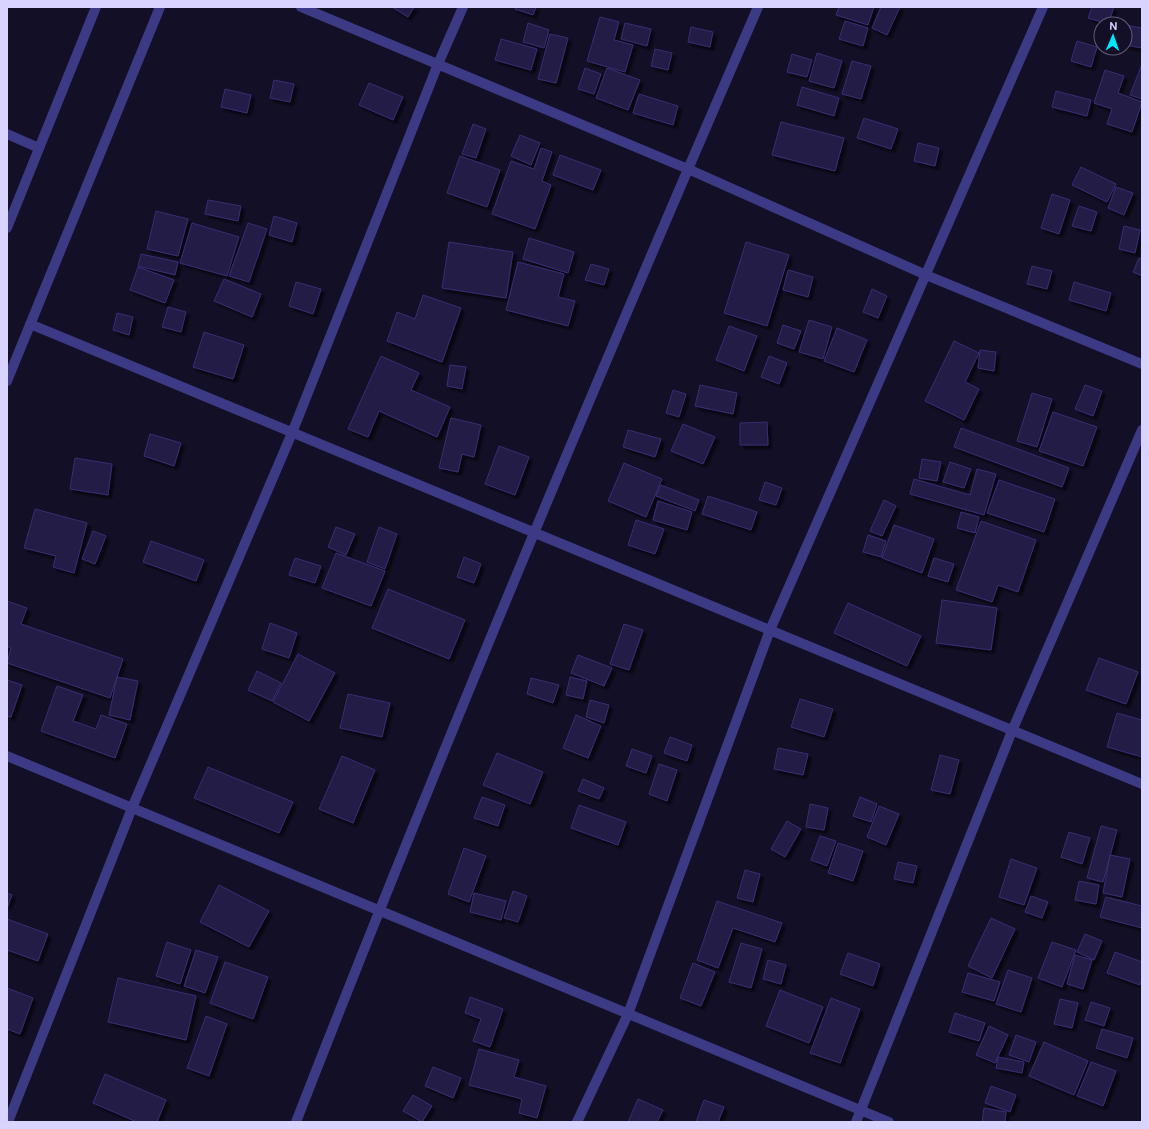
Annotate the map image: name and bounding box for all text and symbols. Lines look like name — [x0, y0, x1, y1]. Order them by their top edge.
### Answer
north arrow — [1093, 16, 1133, 56]
text: N — [1109, 19, 1118, 33]

